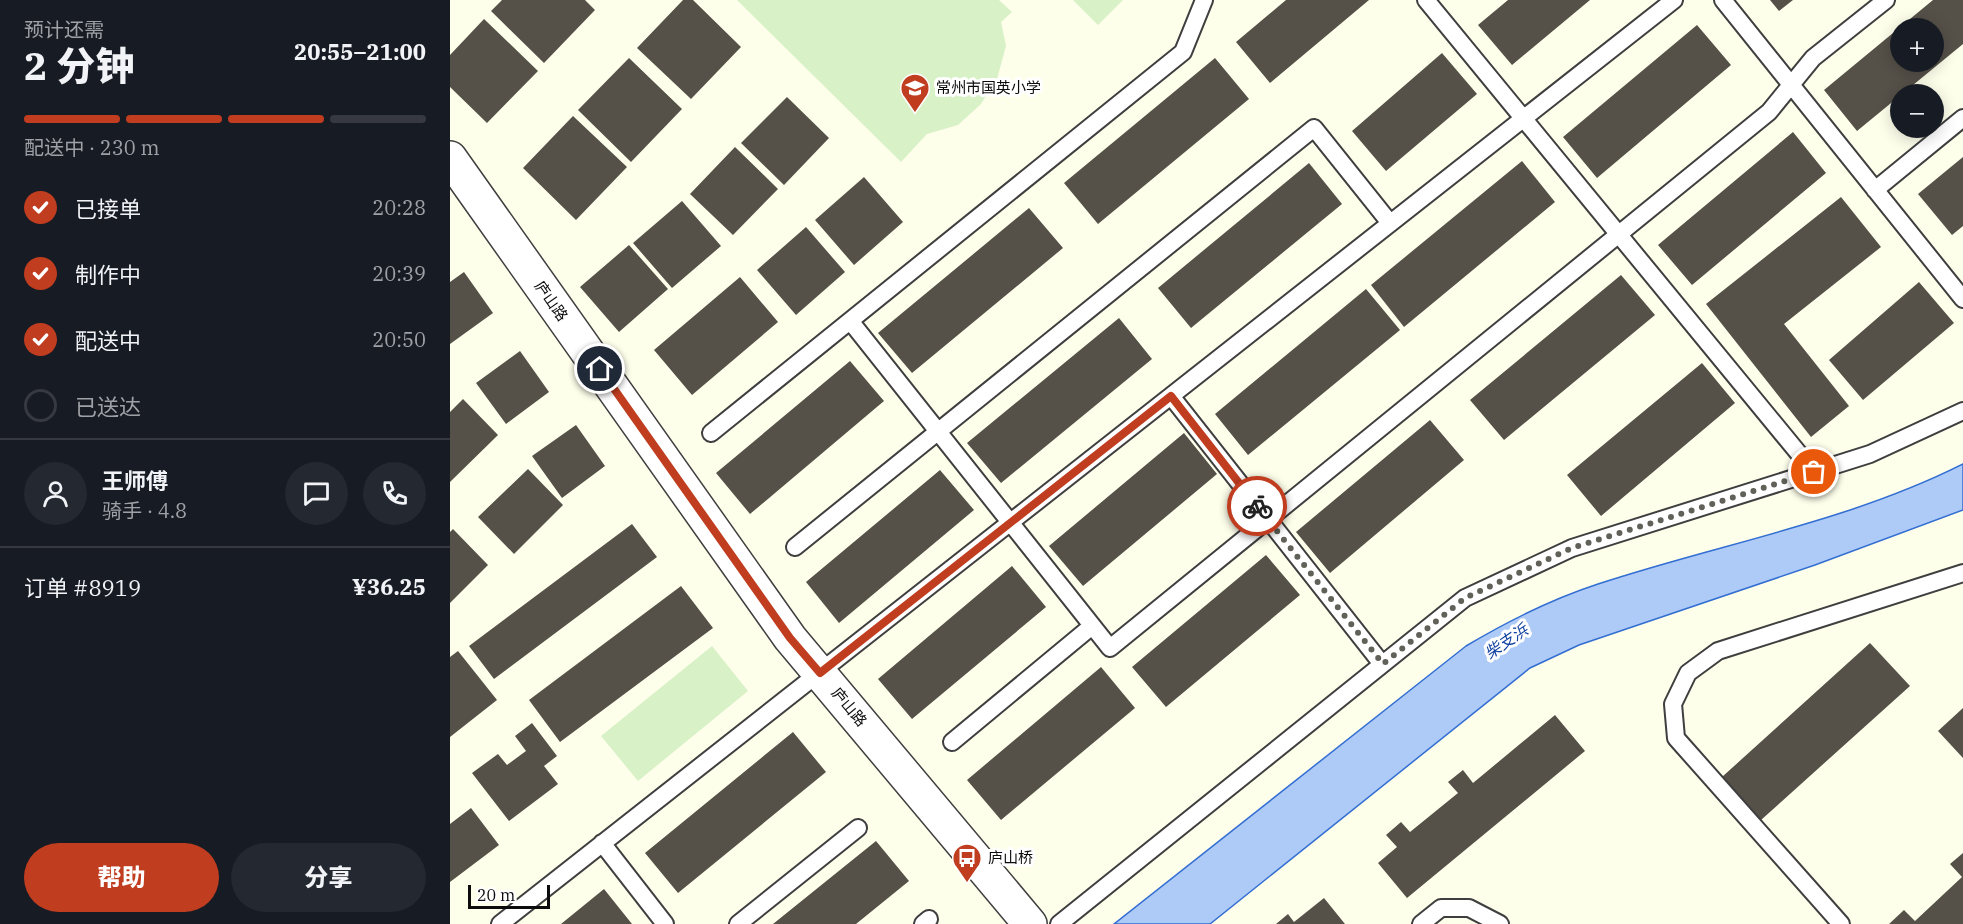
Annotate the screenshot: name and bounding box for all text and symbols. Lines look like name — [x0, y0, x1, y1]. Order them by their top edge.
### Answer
text: 预计还需 — [24, 16, 104, 43]
map controls — [1890, 18, 1944, 138]
button: + — [1890, 18, 1944, 72]
text: 20:55–21:00 — [294, 37, 426, 66]
text: 2 分钟 — [24, 40, 134, 91]
school or university icon: 常州市国英小学 — [899, 72, 931, 114]
place label: 常州市国英小学 — [936, 78, 1041, 97]
button: − — [1890, 84, 1944, 138]
text: 配送中 · 230 m — [24, 134, 159, 161]
icon: check — [24, 191, 57, 224]
text: 已接单 — [75, 194, 141, 223]
text: 20:28 — [372, 194, 426, 221]
icon: check — [24, 257, 57, 290]
text: 制作中 — [75, 260, 141, 289]
text: 20:39 — [372, 260, 426, 287]
street label: 庐山路 — [531, 277, 572, 325]
icon: check — [24, 323, 57, 356]
text: 配送中 — [75, 326, 141, 355]
text: 20:50 — [372, 326, 426, 353]
pin — [574, 343, 625, 394]
icon: home — [583, 352, 616, 385]
text: 已送达 — [75, 392, 141, 421]
pin — [1788, 446, 1839, 497]
icon: bag — [1797, 455, 1830, 488]
button: person — [24, 462, 87, 525]
button: chat — [285, 462, 348, 525]
button: phone — [363, 462, 426, 525]
text: 王师傅 — [102, 466, 168, 495]
courier — [1227, 476, 1287, 536]
icon: bike — [1241, 490, 1274, 523]
text: 骑手 · 4.8 — [102, 497, 187, 524]
text: ¥36.25 — [352, 572, 426, 601]
text: 订单 #8919 — [24, 573, 141, 602]
water label: 柴支浜 — [1481, 618, 1533, 663]
street label: 庐山路 — [828, 683, 871, 730]
bus stop icon: 庐山桥 — [951, 842, 983, 884]
button: 帮助 — [24, 843, 219, 912]
button: 分享 — [231, 843, 426, 912]
place label: 庐山桥 — [988, 848, 1033, 867]
scale bar — [468, 882, 550, 910]
text: 20 m — [477, 885, 515, 905]

